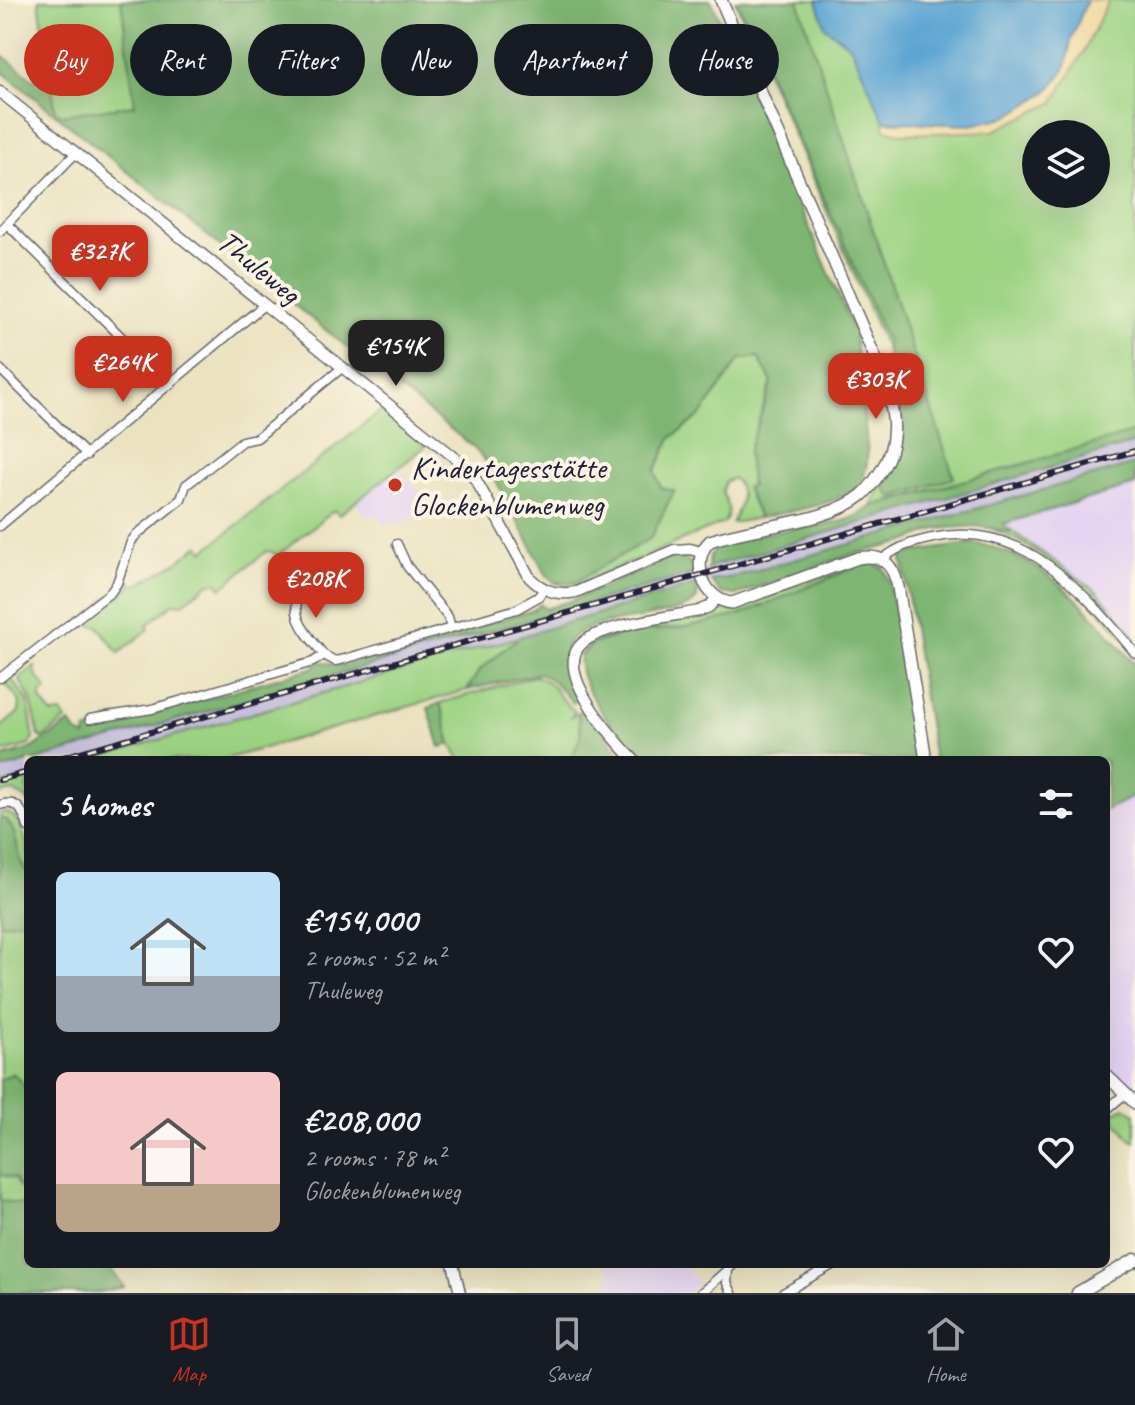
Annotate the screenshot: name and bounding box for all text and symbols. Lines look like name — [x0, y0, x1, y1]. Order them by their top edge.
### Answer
chip: Buy — [24, 24, 114, 96]
chip: Rent — [130, 24, 232, 96]
chip: Filters — [248, 24, 365, 96]
chip: New — [381, 24, 478, 96]
chip: Apartment — [494, 24, 653, 96]
chip: House — [669, 24, 779, 96]
map controls — [1022, 120, 1110, 208]
button: layers — [1022, 120, 1110, 208]
street label: Thuleweg — [209, 221, 311, 314]
pin: €327K — [44, 225, 156, 293]
text: €327K — [70, 234, 130, 267]
pin: €154K — [340, 320, 452, 388]
text: €154K — [366, 329, 426, 362]
pin: €264K — [67, 336, 179, 404]
text: €264K — [93, 345, 153, 378]
pin: €303K — [820, 353, 932, 421]
text: €303K — [846, 362, 906, 395]
place label: Kindertagesstätte Glockenblumenweg — [411, 447, 608, 525]
marker: Kindertagesstätte Glockenblumenweg — [386, 476, 404, 494]
pin: €208K — [260, 552, 372, 620]
text: €208K — [286, 561, 346, 594]
icon: filters — [1034, 782, 1078, 826]
text: 5 homes — [56, 783, 151, 826]
text: €154,000 — [304, 898, 417, 941]
icon: home — [120, 904, 216, 1000]
icon: heart — [1034, 930, 1078, 974]
text: 2 rooms · 52 m² — [304, 941, 445, 974]
text: Thuleweg — [304, 974, 382, 1007]
text: €208,000 — [304, 1098, 418, 1141]
icon: home — [120, 1104, 216, 1200]
icon: heart — [1034, 1130, 1078, 1174]
text: 2 rooms · 78 m² — [304, 1141, 445, 1174]
text: Glockenblumenweg — [304, 1174, 460, 1207]
tab: Map — [167, 1312, 211, 1388]
tab: Saved — [545, 1312, 589, 1388]
tab: Home — [924, 1312, 968, 1388]

